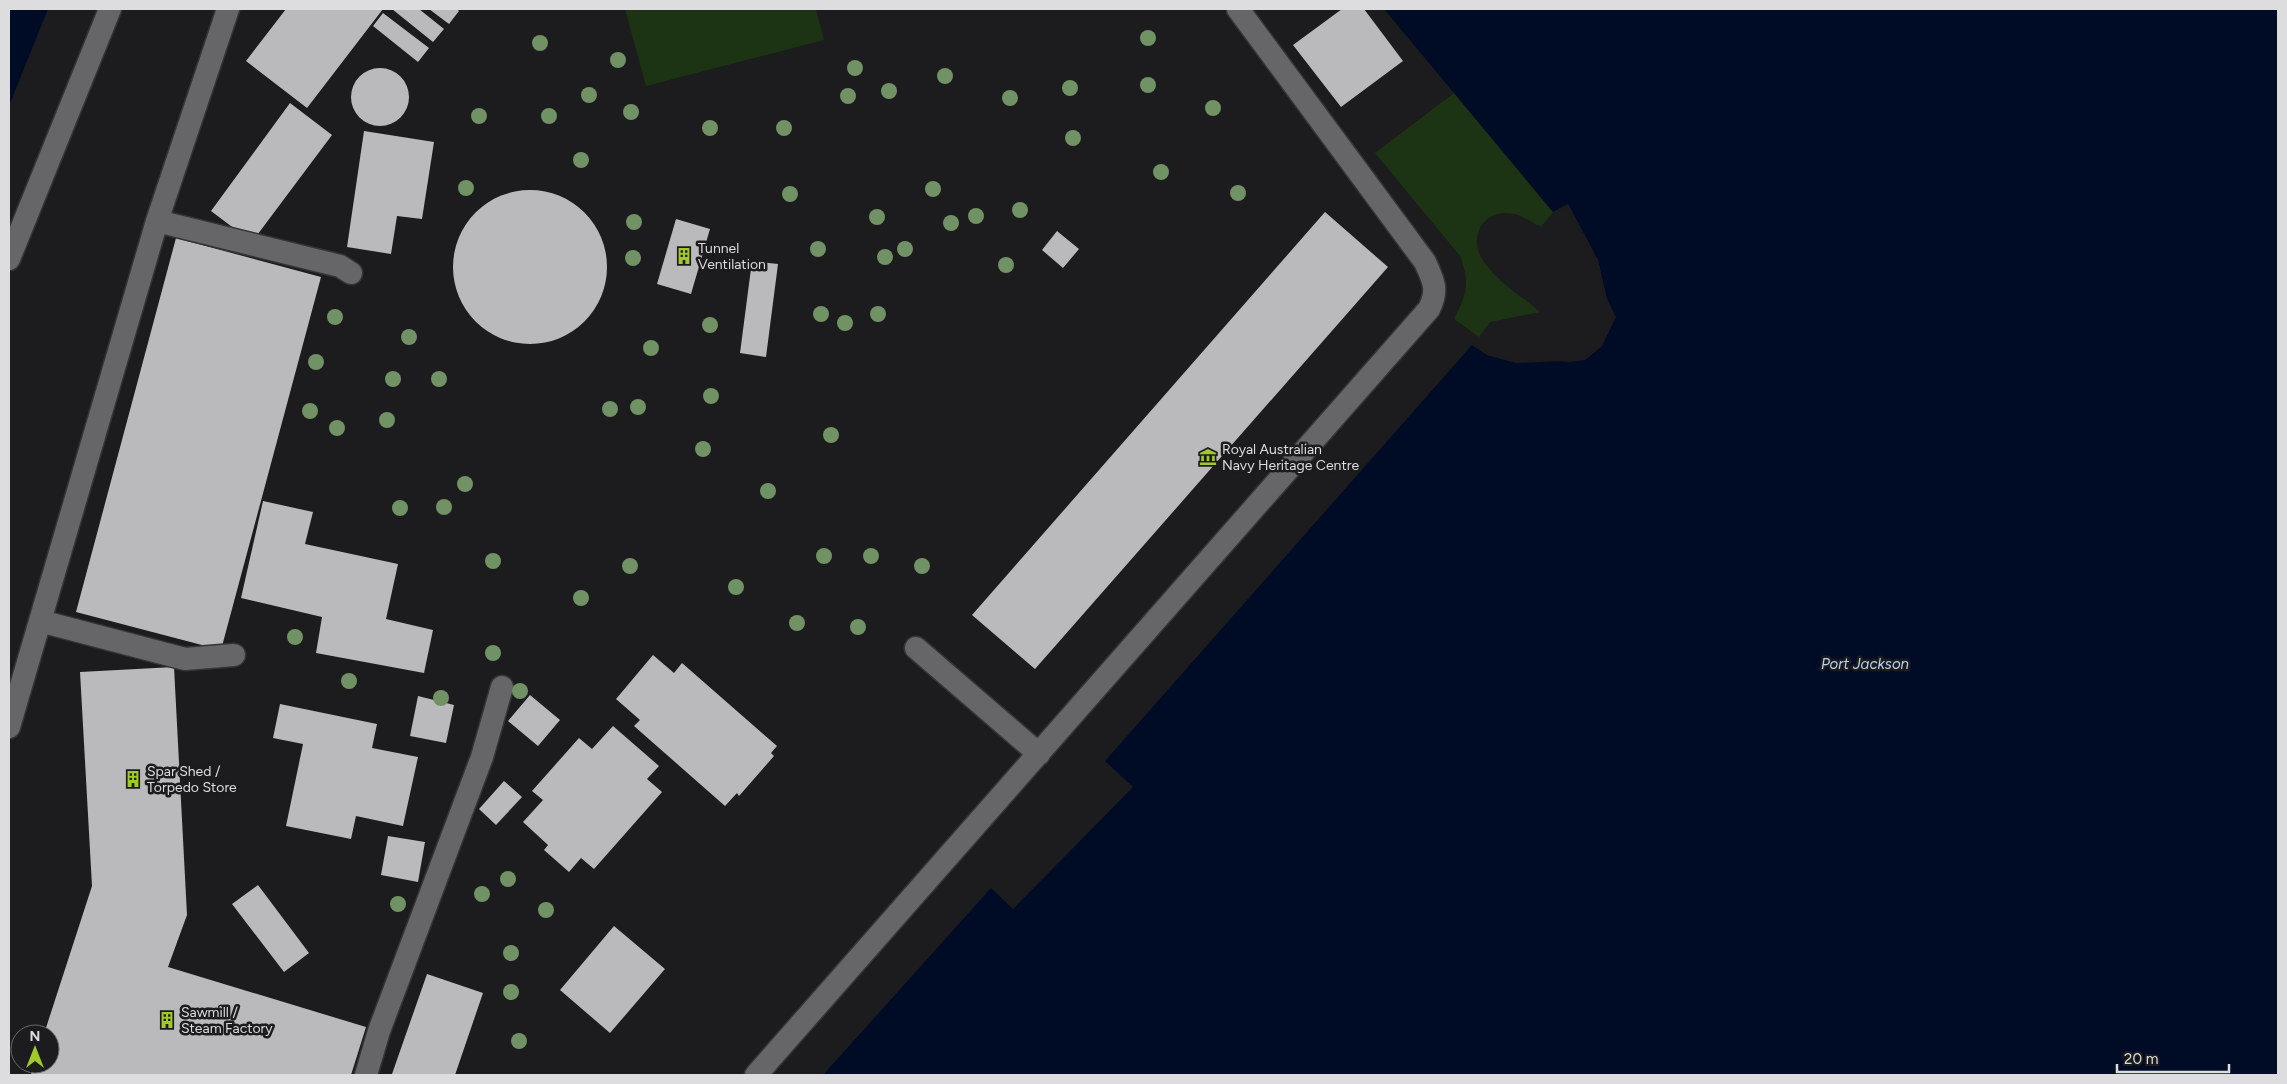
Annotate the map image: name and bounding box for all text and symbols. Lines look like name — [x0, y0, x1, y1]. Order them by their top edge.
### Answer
place label: Tunnel Ventilation — [698, 240, 766, 273]
building icon: Tunnel Ventilation — [674, 246, 694, 266]
place label: Royal Australian Navy Heritage Centre — [1222, 441, 1359, 474]
museum icon: Royal Australian Navy Heritage Centre — [1198, 447, 1218, 467]
water label: Port Jackson — [1821, 655, 1909, 673]
place label: Spar Shed / Torpedo Store — [147, 763, 237, 796]
building icon: Spar Shed / Torpedo Store — [123, 769, 143, 789]
place label: Sawmill / Steam Factory — [181, 1004, 273, 1037]
building icon: Sawmill / Steam Factory — [157, 1010, 177, 1030]
north arrow — [10, 1024, 60, 1074]
text: N — [30, 1028, 40, 1045]
scale bar — [2117, 1042, 2230, 1074]
text: 20 m — [2124, 1050, 2158, 1068]

